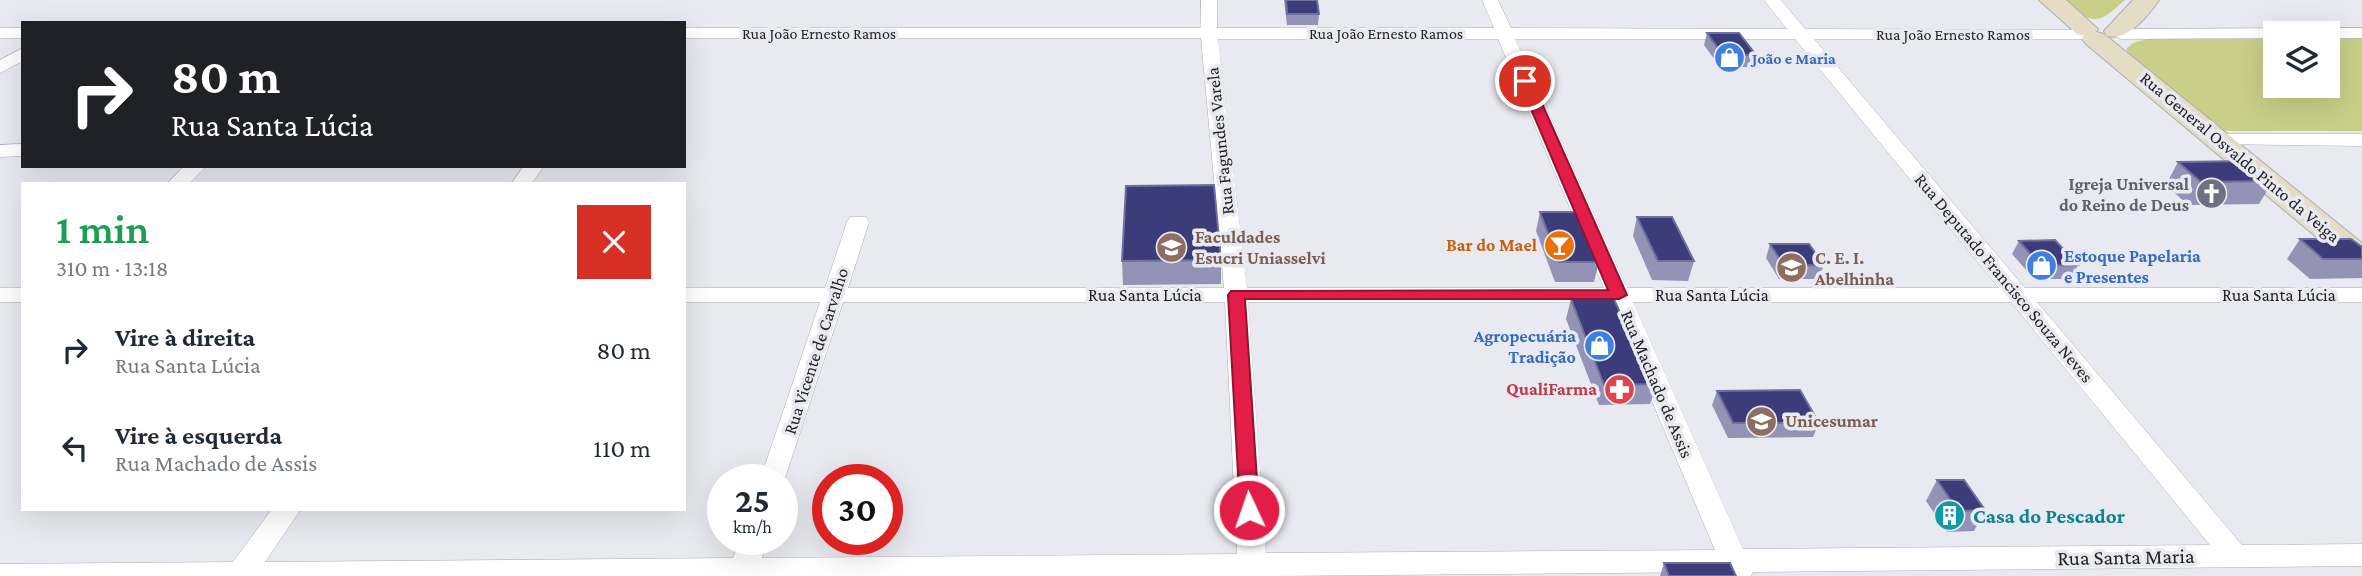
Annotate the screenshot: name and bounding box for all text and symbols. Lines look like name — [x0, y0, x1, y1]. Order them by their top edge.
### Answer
map controls — [2263, 21, 2340, 98]
button: layers — [2263, 21, 2340, 98]
street label: Rua João Ernesto Ramos — [742, 25, 896, 43]
street label: Rua João Ernesto Ramos — [1309, 25, 1463, 43]
street label: Rua João Ernesto Ramos — [1876, 26, 2030, 44]
shop icon: João e Maria — [1712, 41, 1746, 75]
icon: right — [56, 49, 147, 140]
text: 80 m — [171, 49, 280, 104]
place label: João e Maria — [1750, 50, 1836, 67]
pin — [1495, 51, 1555, 111]
icon: arrive — [1506, 62, 1544, 100]
street label: Rua Fagundes Varela — [1202, 66, 1238, 216]
street label: Rua General Osvaldo Pinto da Veiga — [2136, 68, 2344, 246]
text: Rua Santa Lúcia — [171, 107, 374, 143]
street label: Rua Deputado Francisco Souza Neves — [1911, 169, 2097, 387]
place label: Igreja Universal do Reino de Deus — [2059, 174, 2189, 215]
church icon: Igreja Universal do Reino de Deus — [2195, 177, 2229, 211]
text: 1 min — [56, 205, 149, 252]
button: close — [577, 205, 651, 279]
place label: Faculdades Esucri Uniasselvi — [1195, 227, 1327, 268]
bar icon: Bar do Mael — [1543, 228, 1577, 262]
school or university icon: Faculdades Esucri Uniasselvi — [1155, 230, 1189, 264]
place label: Bar do Mael — [1446, 235, 1537, 255]
place label: Estoque Papelaria e Presentes — [2064, 246, 2201, 287]
place label: C. E. I. Abelhinha — [1814, 248, 1894, 289]
shop icon: Estoque Papelaria e Presentes — [2024, 249, 2058, 283]
school or university icon: C. E. I. Abelhinha — [1775, 251, 1809, 285]
text: 310 m · 13:18 — [56, 255, 168, 281]
street label: Rua Vicente de Carvalho — [780, 265, 852, 437]
street label: Rua Santa Lúcia — [1088, 285, 1202, 305]
street label: Rua Santa Lúcia — [1655, 285, 1769, 305]
street label: Rua Santa Lúcia — [2222, 285, 2336, 305]
street label: Rua Machado de Assis — [1617, 307, 1697, 461]
text: Vire à direita — [115, 323, 255, 352]
place label: Agropecuária Tradição — [1473, 326, 1576, 367]
shop icon: Agropecuária Tradição — [1582, 329, 1616, 363]
icon: right — [56, 331, 94, 369]
text: 80 m — [597, 336, 651, 365]
text: Rua Santa Lúcia — [115, 352, 261, 378]
pharmacy icon: QualiFarma — [1603, 372, 1637, 406]
place label: QualiFarma — [1506, 379, 1597, 399]
school or university icon: Unicesumar — [1745, 404, 1779, 438]
place label: Unicesumar — [1785, 411, 1878, 431]
text: Vire à esquerda — [115, 421, 282, 450]
icon: left — [56, 429, 94, 467]
text: 110 m — [593, 434, 651, 463]
text: Rua Machado de Assis — [115, 450, 317, 476]
speed limit sign: 30 — [812, 464, 903, 555]
position arrow — [1212, 473, 1286, 547]
text: 25 — [735, 481, 770, 520]
building icon: Casa do Pescador — [1933, 499, 1967, 533]
place label: Casa do Pescador — [1973, 504, 2126, 528]
text: km/h — [733, 517, 772, 537]
street label: Rua Santa Maria — [2057, 544, 2195, 570]

